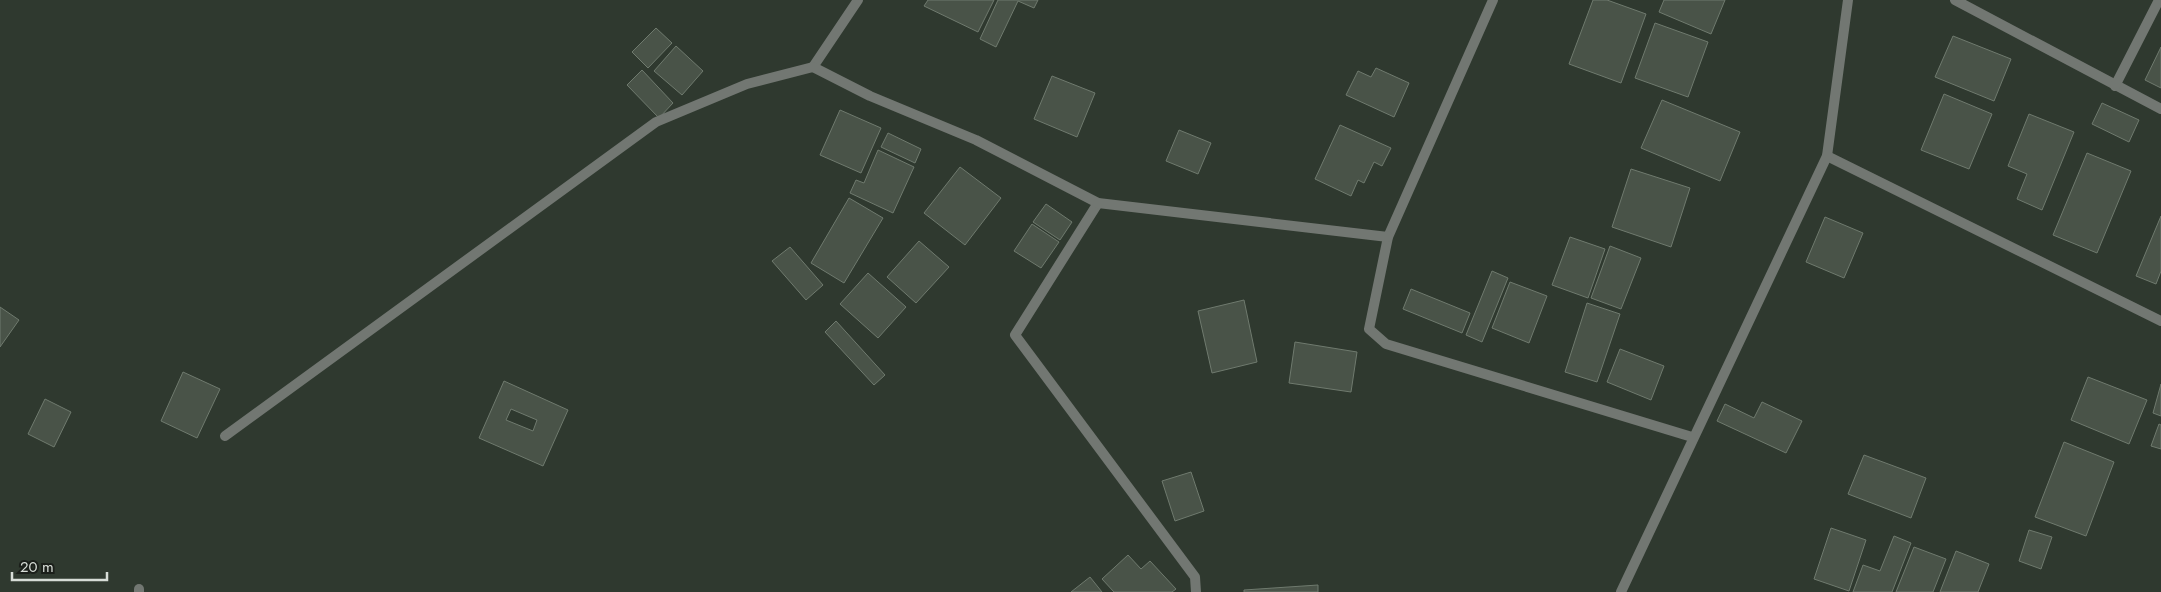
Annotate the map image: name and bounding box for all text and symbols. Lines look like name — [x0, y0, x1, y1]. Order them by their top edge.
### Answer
scale bar — [12, 550, 108, 582]
text: 20 m — [20, 556, 54, 578]

